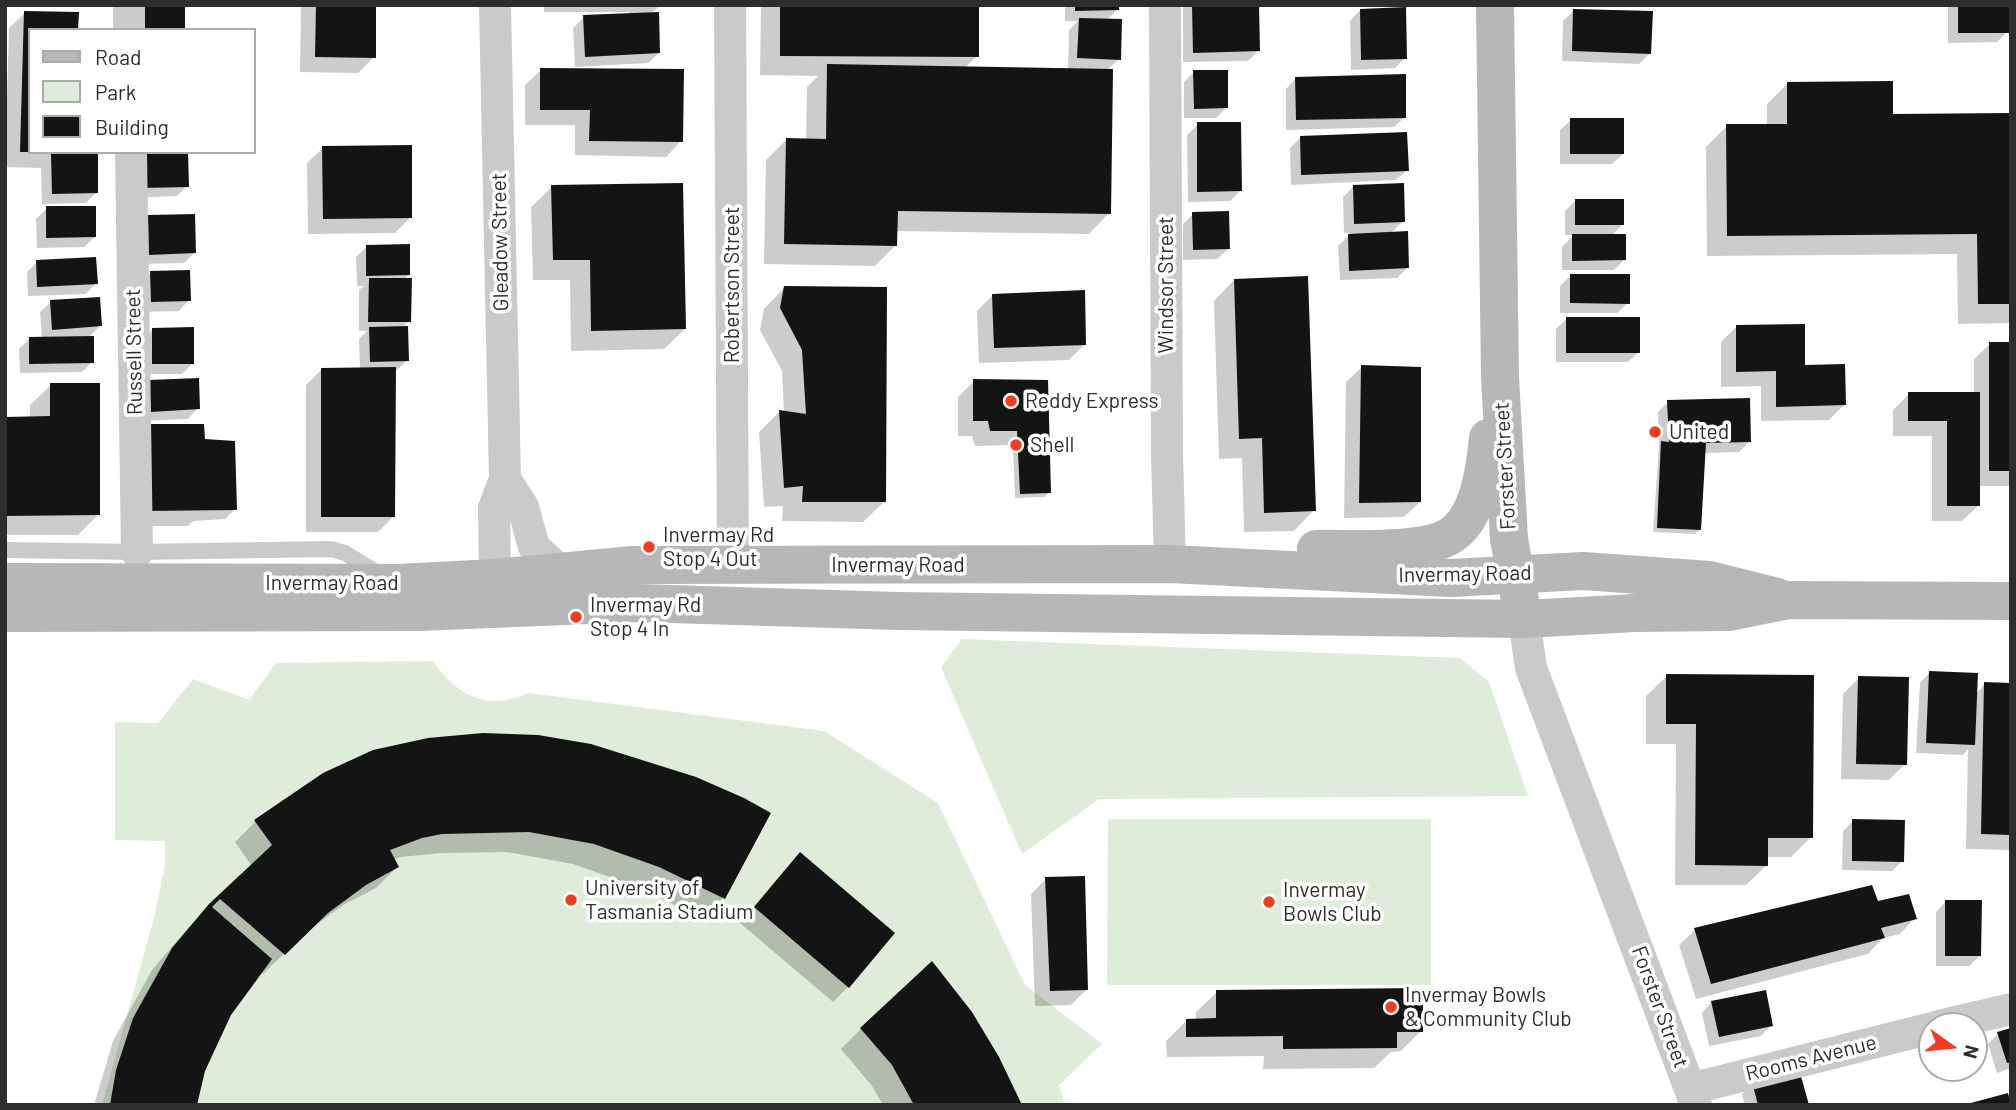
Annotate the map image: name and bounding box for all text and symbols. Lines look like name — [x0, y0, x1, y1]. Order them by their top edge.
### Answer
legend — [28, 28, 256, 154]
text: Road — [95, 44, 141, 69]
text: Park — [95, 79, 136, 104]
text: Building — [95, 114, 169, 139]
street label: Gleadow Street — [486, 172, 514, 312]
street label: Robertson Street — [719, 207, 745, 363]
street label: Windsor Street — [1153, 216, 1179, 354]
street label: Russell Street — [120, 289, 148, 415]
place label: Reddy Express — [1025, 388, 1159, 414]
marker: Reddy Express — [1003, 393, 1019, 409]
street label: Forster Street — [1489, 401, 1521, 531]
place label: United — [1669, 419, 1729, 445]
marker: United — [1647, 424, 1663, 440]
place label: Shell — [1030, 432, 1074, 458]
marker: Shell — [1008, 437, 1024, 453]
place label: Invermay Rd Stop 4 Out — [663, 522, 774, 572]
marker: Invermay Rd Stop 4 Out — [641, 539, 657, 555]
street label: Invermay Road — [831, 552, 965, 578]
street label: Invermay Road — [1398, 560, 1532, 588]
street label: Invermay Road — [265, 570, 399, 596]
place label: Invermay Rd Stop 4 In — [590, 592, 701, 642]
marker: Invermay Rd Stop 4 In — [568, 609, 584, 625]
place label: University of Tasmania Stadium — [585, 875, 753, 925]
place label: Invermay Bowls Club — [1283, 877, 1382, 927]
marker: University of Tasmania Stadium — [563, 892, 579, 908]
marker: Invermay Bowls Club — [1261, 894, 1277, 910]
street label: Forster Street — [1626, 943, 1694, 1071]
place label: Invermay Bowls & Community Club — [1405, 982, 1572, 1032]
marker: Invermay Bowls & Community Club — [1383, 999, 1399, 1015]
north arrow — [1918, 1012, 1988, 1082]
street label: Rooms Avenue — [1743, 1030, 1879, 1086]
text: N — [1959, 1043, 1985, 1061]

